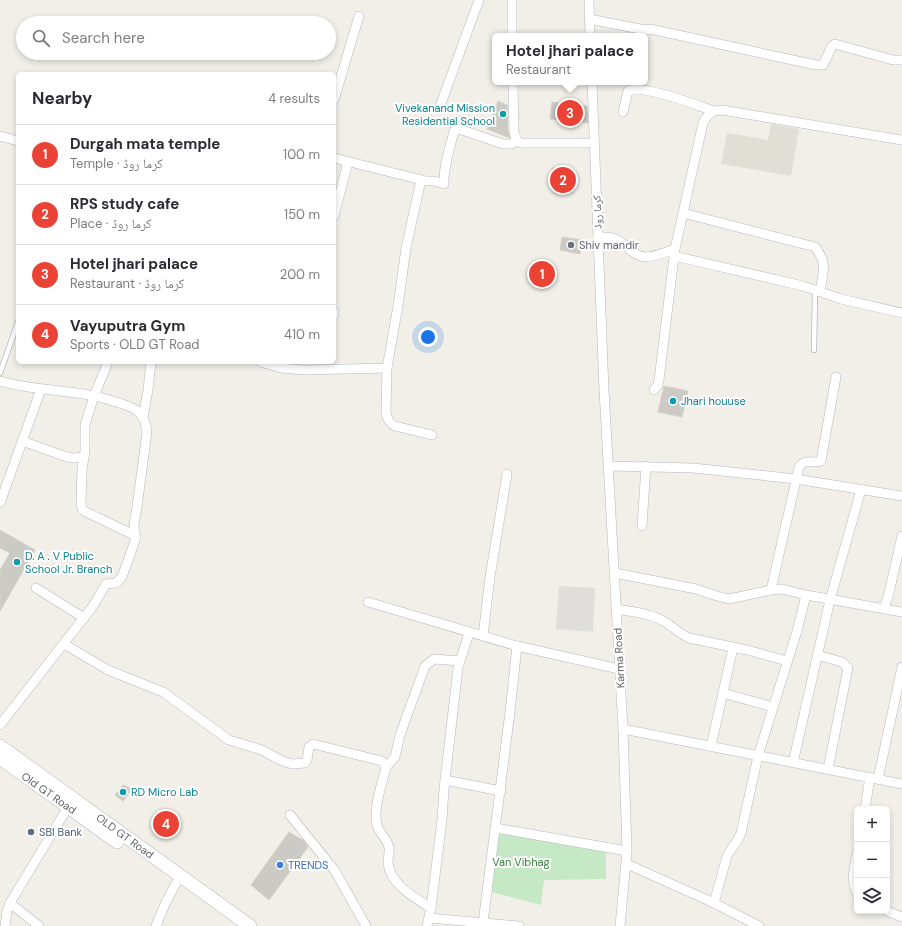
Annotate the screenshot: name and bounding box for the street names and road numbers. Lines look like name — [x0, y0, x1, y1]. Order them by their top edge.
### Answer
street label: کرما روڈ — [589, 194, 605, 229]
street label: Karma Road — [610, 627, 628, 689]
street label: Old GT Road — [19, 769, 79, 817]
street label: OLD GT Road — [93, 810, 157, 862]

